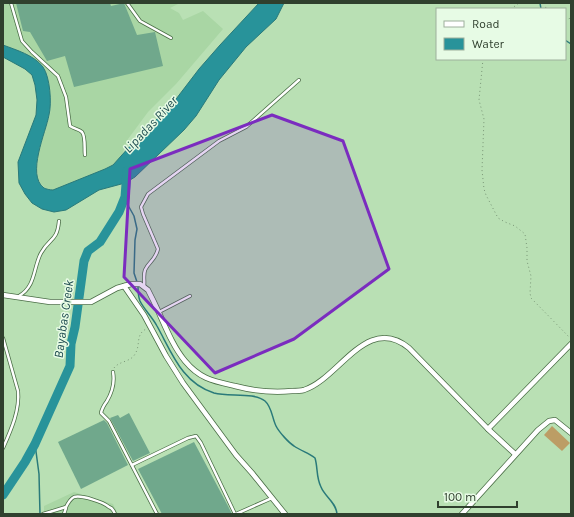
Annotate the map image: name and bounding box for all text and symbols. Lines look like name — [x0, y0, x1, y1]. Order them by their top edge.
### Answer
legend — [436, 8, 566, 60]
text: Road — [472, 17, 500, 31]
text: Water — [472, 37, 505, 51]
water label: Lipadas River — [120, 93, 181, 156]
water label: Bayabas Creek — [51, 279, 76, 359]
scale bar — [438, 483, 517, 509]
text: 100 m — [444, 490, 476, 504]

